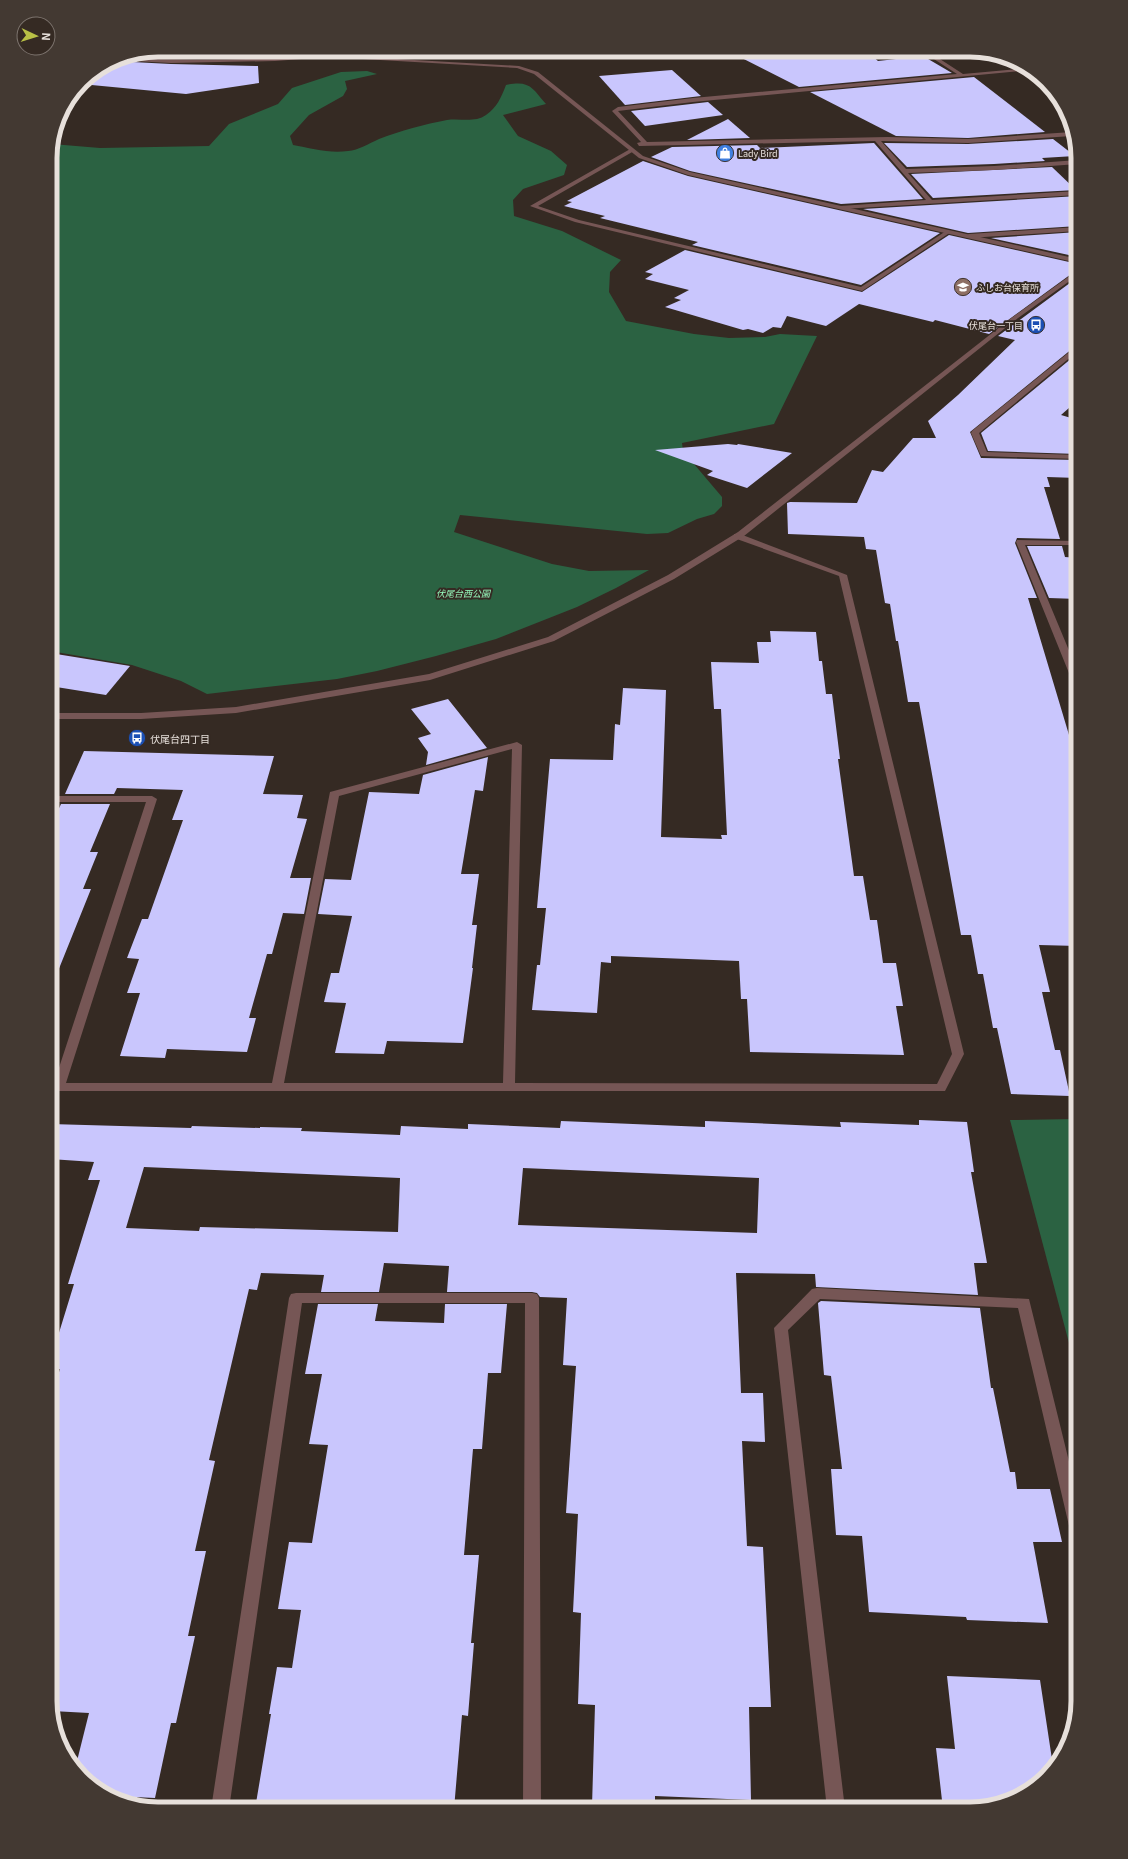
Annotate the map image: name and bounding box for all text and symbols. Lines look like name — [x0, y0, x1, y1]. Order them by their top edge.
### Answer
north arrow — [16, 16, 56, 56]
text: N — [39, 32, 55, 41]
shop icon: Lady Bird — [715, 143, 735, 163]
place label: Lady Bird — [738, 147, 778, 160]
school or university icon: ふしお台保育所 — [953, 277, 973, 297]
place label: ふしお台保育所 — [976, 281, 1039, 294]
bus stop icon: 伏尾台一丁目 — [1026, 315, 1046, 335]
place label: 伏尾台一丁目 — [969, 319, 1023, 332]
park label: 伏尾台⻄公園 — [436, 587, 492, 600]
bus stop icon: 伏尾台四丁目 — [127, 728, 147, 748]
place label: 伏尾台四丁目 — [150, 731, 210, 746]

